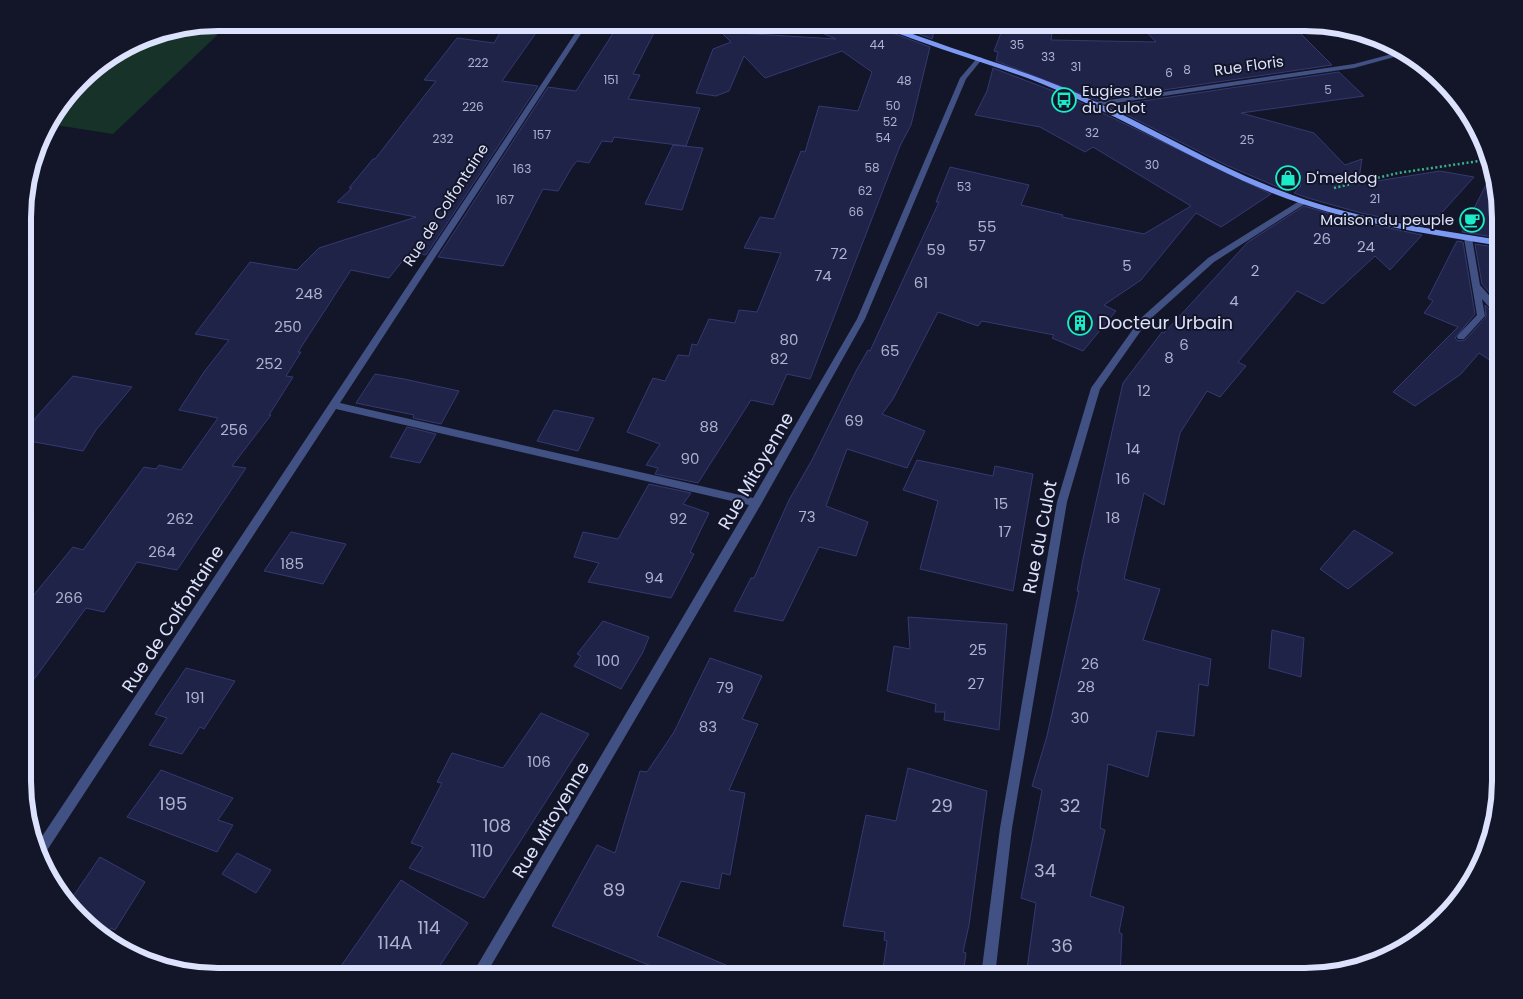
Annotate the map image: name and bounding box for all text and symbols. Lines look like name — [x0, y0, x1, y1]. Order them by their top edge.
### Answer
house number: 44 — [869, 36, 885, 53]
house number: 35 — [1010, 36, 1024, 53]
house number: 33 — [1041, 48, 1055, 65]
street label: Rue Floris — [1213, 50, 1285, 81]
house number: 222 — [468, 54, 488, 71]
house number: 31 — [1071, 58, 1081, 75]
house number: 8 — [1183, 61, 1191, 78]
house number: 6 — [1165, 64, 1173, 81]
house number: 151 — [603, 71, 619, 88]
house number: 48 — [896, 72, 912, 89]
place label: Eugies Rue du Culot — [1082, 80, 1162, 118]
house number: 5 — [1324, 81, 1332, 98]
bus stop icon: Eugies Rue du Culot — [1051, 87, 1077, 113]
house number: 50 — [885, 97, 901, 114]
house number: 226 — [462, 98, 484, 115]
house number: 52 — [883, 113, 897, 130]
house number: 32 — [1085, 124, 1099, 141]
house number: 157 — [533, 126, 551, 143]
house number: 54 — [875, 129, 891, 146]
house number: 232 — [433, 130, 454, 147]
house number: 25 — [1240, 131, 1254, 148]
street label: Rue de Colfontaine — [398, 139, 493, 270]
house number: 30 — [1145, 156, 1159, 173]
house number: 58 — [864, 159, 880, 176]
house number: 163 — [513, 160, 531, 177]
shop icon: D'meldog — [1275, 165, 1301, 191]
place label: D'meldog — [1306, 167, 1377, 188]
house number: 53 — [957, 178, 971, 195]
house number: 62 — [858, 182, 872, 199]
house number: 21 — [1370, 190, 1380, 207]
house number: 167 — [496, 191, 514, 208]
house number: 66 — [848, 203, 864, 220]
cafe icon: Maison du peuple — [1459, 207, 1485, 233]
place label: Maison du peuple — [1320, 209, 1454, 230]
house number: 55 — [978, 216, 996, 237]
house number: 26 — [1313, 228, 1331, 249]
house number: 57 — [968, 235, 986, 256]
house number: 24 — [1357, 236, 1375, 257]
house number: 59 — [927, 239, 945, 260]
house number: 72 — [831, 243, 847, 264]
house number: 5 — [1122, 255, 1132, 276]
house number: 2 — [1251, 260, 1259, 281]
house number: 74 — [814, 265, 832, 286]
house number: 61 — [914, 272, 928, 293]
house number: 248 — [295, 283, 323, 304]
house number: 4 — [1229, 290, 1239, 311]
building icon: Docteur Urbain — [1067, 310, 1093, 336]
place label: Docteur Urbain — [1098, 310, 1233, 335]
house number: 250 — [274, 316, 302, 337]
house number: 80 — [780, 329, 798, 350]
house number: 6 — [1179, 334, 1189, 355]
house number: 65 — [881, 340, 899, 361]
house number: 8 — [1164, 347, 1174, 368]
house number: 82 — [770, 348, 788, 369]
house number: 252 — [256, 353, 282, 374]
house number: 12 — [1137, 380, 1151, 401]
street label: Rue Mitoyenne — [712, 407, 799, 534]
house number: 69 — [845, 410, 863, 431]
house number: 88 — [700, 416, 718, 437]
house number: 256 — [220, 419, 248, 440]
house number: 14 — [1126, 438, 1140, 459]
house number: 90 — [681, 448, 699, 469]
house number: 16 — [1116, 468, 1130, 489]
street label: Rue du Culot — [1016, 478, 1063, 596]
house number: 15 — [994, 493, 1008, 514]
house number: 73 — [798, 506, 816, 527]
house number: 18 — [1106, 507, 1120, 528]
house number: 262 — [167, 508, 193, 529]
house number: 92 — [669, 508, 687, 529]
house number: 17 — [999, 521, 1012, 542]
street label: Rue de Colfontaine — [115, 540, 230, 697]
house number: 264 — [148, 541, 176, 562]
house number: 185 — [280, 553, 304, 574]
house number: 94 — [645, 567, 663, 588]
house number: 266 — [55, 587, 83, 608]
house number: 25 — [969, 639, 987, 660]
house number: 100 — [596, 650, 620, 671]
house number: 26 — [1081, 653, 1099, 674]
house number: 27 — [968, 673, 984, 694]
house number: 28 — [1077, 676, 1095, 697]
house number: 79 — [716, 677, 734, 698]
house number: 191 — [185, 687, 205, 708]
house number: 30 — [1071, 707, 1089, 728]
house number: 83 — [699, 716, 717, 737]
house number: 106 — [527, 751, 551, 772]
street label: Rue Mitoyenne — [506, 757, 595, 883]
house number: 195 — [159, 791, 187, 816]
house number: 29 — [931, 793, 953, 818]
house number: 32 — [1060, 793, 1080, 818]
house number: 108 — [483, 813, 511, 838]
house number: 110 — [471, 838, 493, 863]
house number: 34 — [1034, 858, 1056, 883]
house number: 89 — [603, 877, 625, 902]
house number: 114 — [418, 915, 440, 940]
house number: 114A — [378, 930, 412, 955]
house number: 36 — [1051, 933, 1073, 958]

